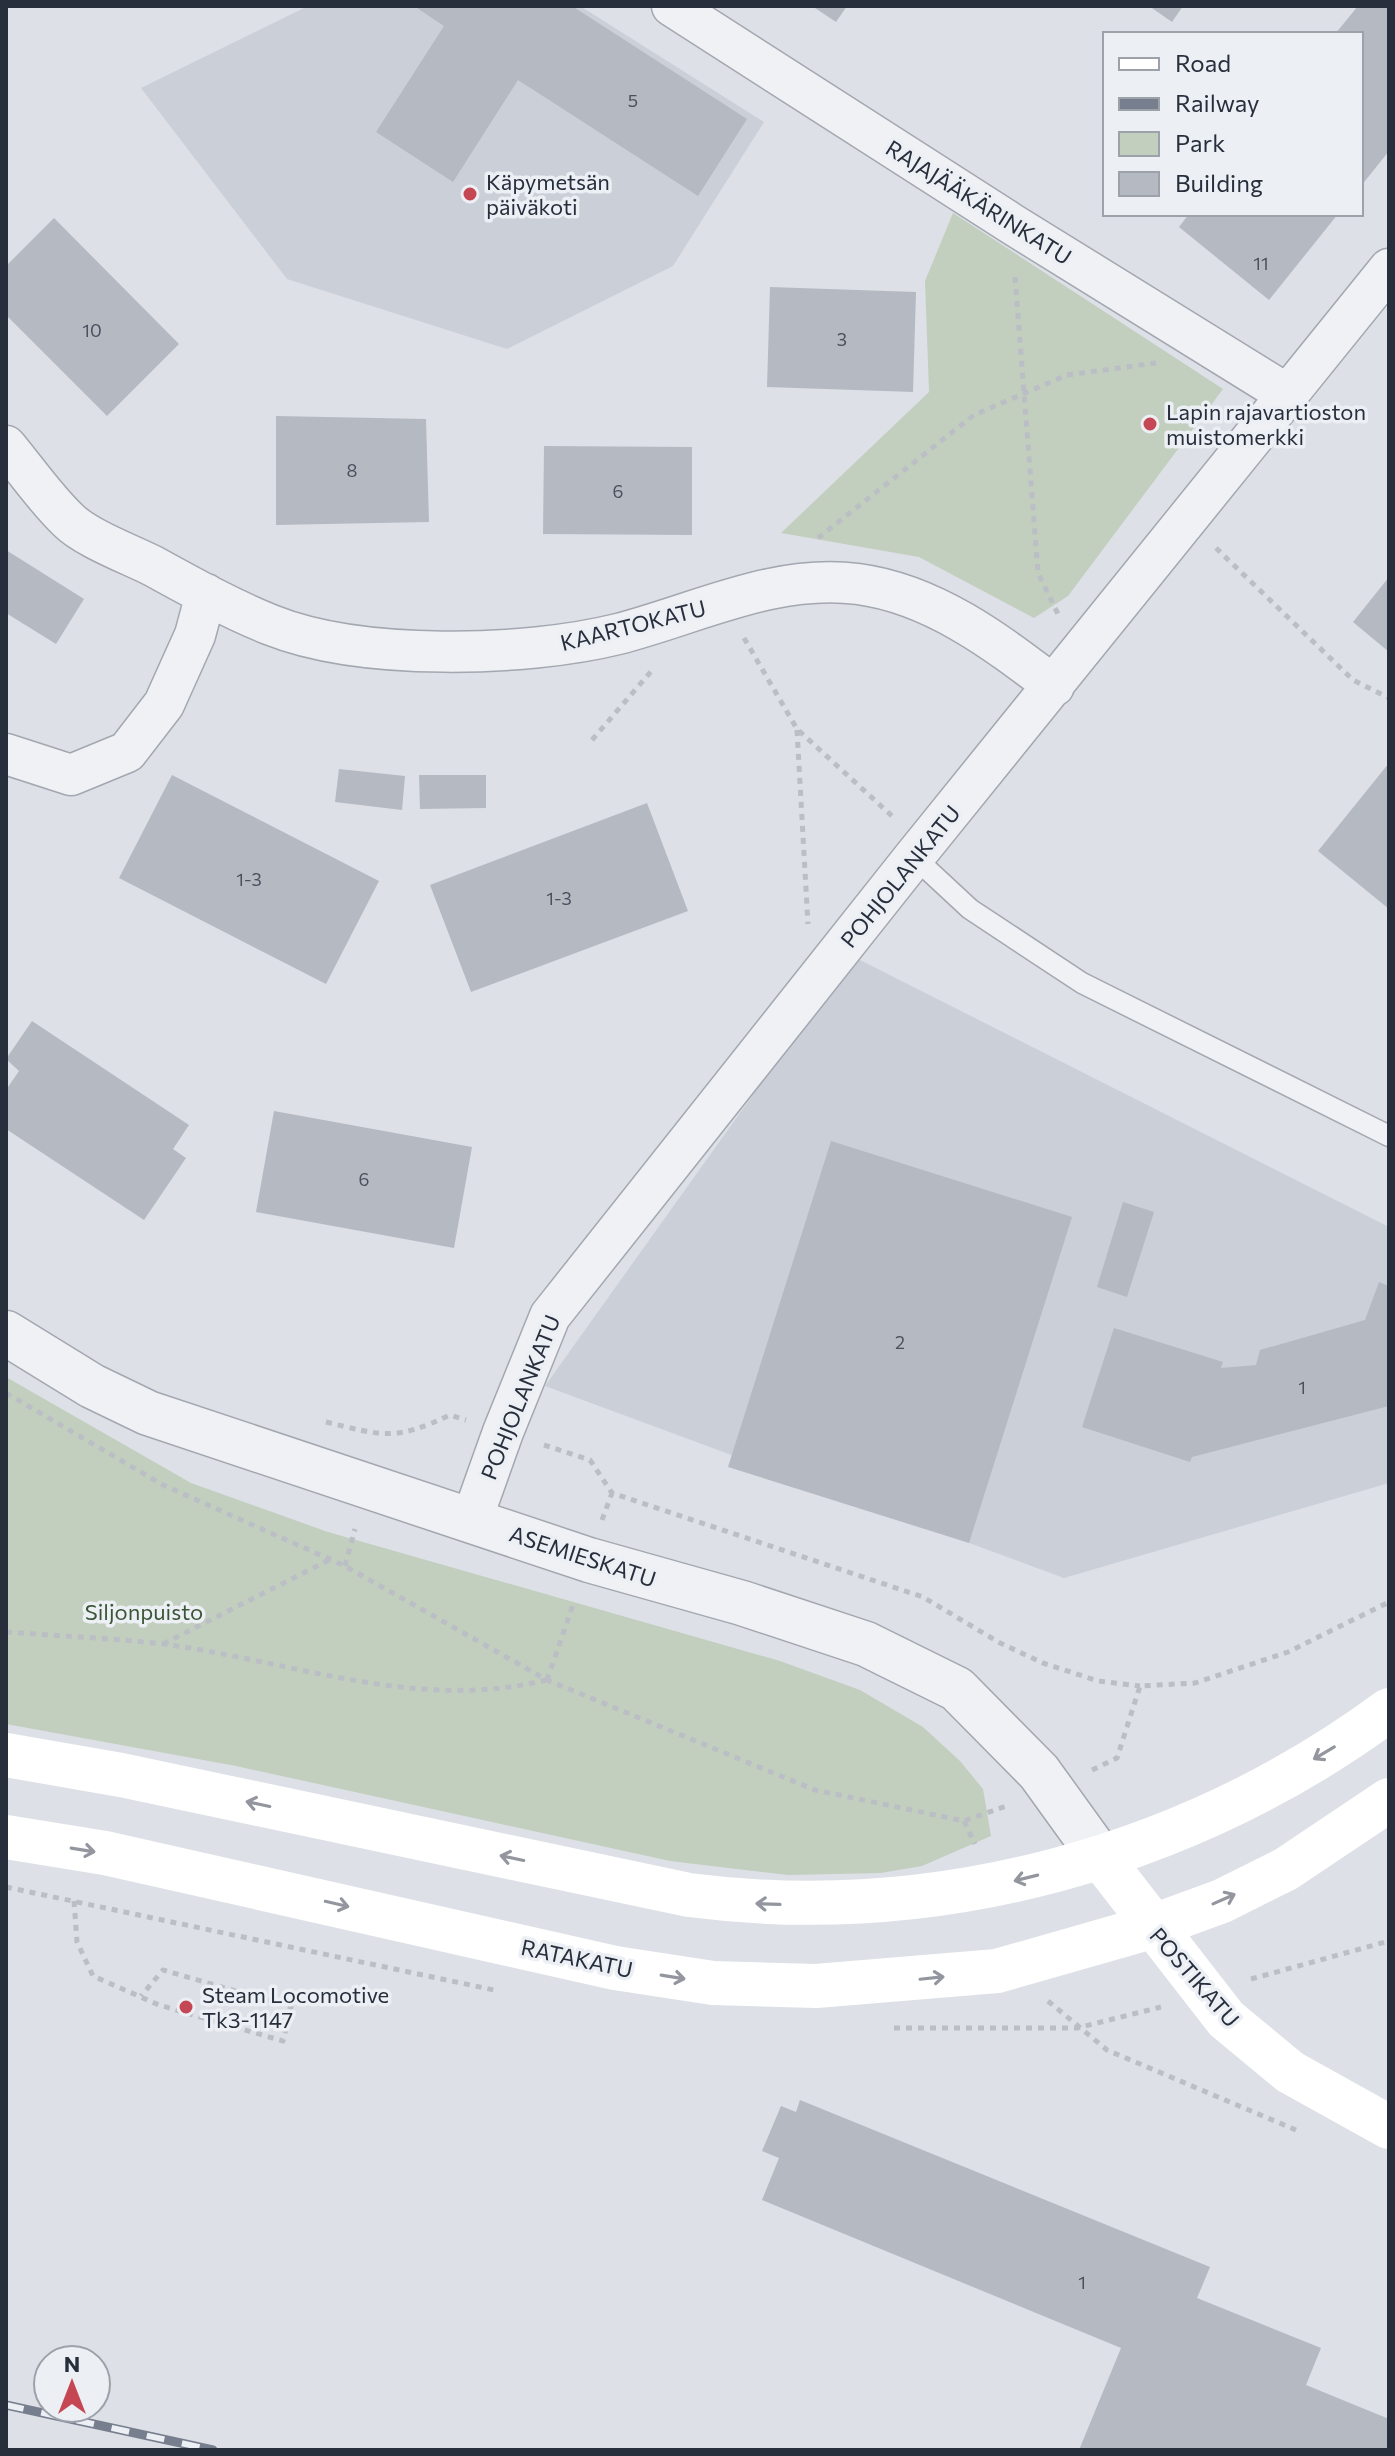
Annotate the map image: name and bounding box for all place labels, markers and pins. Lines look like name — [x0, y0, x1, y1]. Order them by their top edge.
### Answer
place label: Käpymetsän päiväkoti — [486, 168, 610, 220]
marker: Käpymetsän päiväkoti — [461, 185, 479, 203]
place label: Lapin rajavartioston muistomerkki — [1166, 398, 1366, 450]
marker: Lapin rajavartioston muistomerkki — [1141, 415, 1159, 433]
place label: Steam Locomotive Tk3-1147 — [202, 1981, 389, 2033]
marker: Steam Locomotive Tk3-1147 — [177, 1998, 195, 2016]

